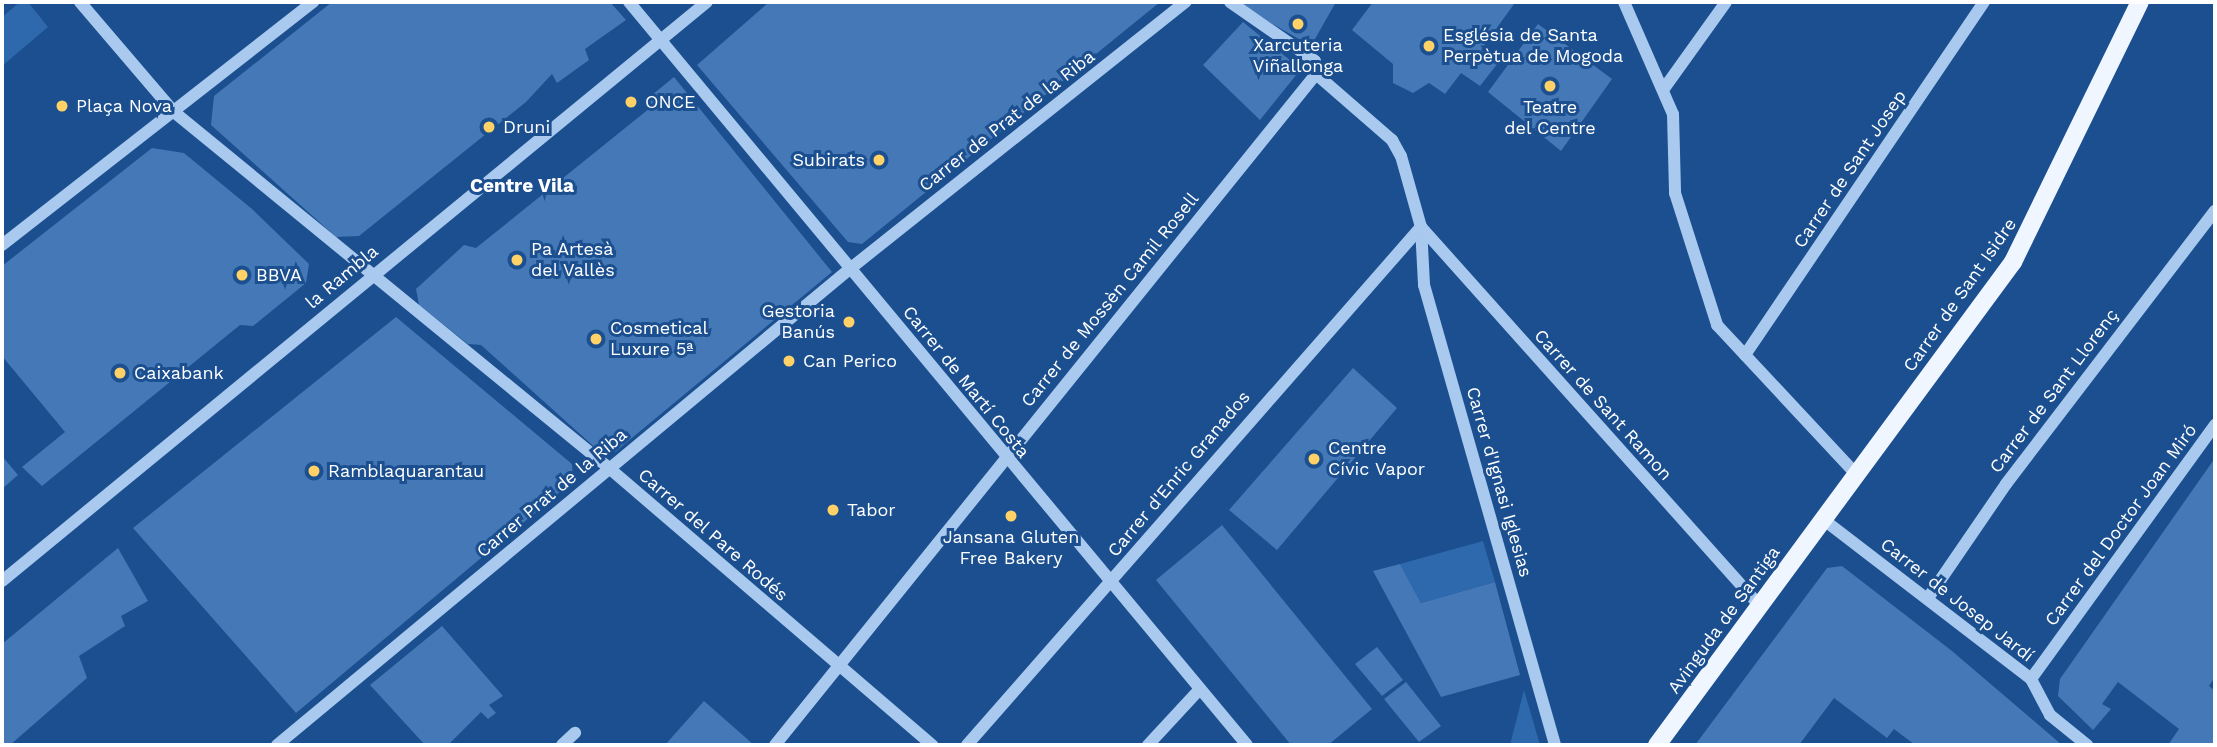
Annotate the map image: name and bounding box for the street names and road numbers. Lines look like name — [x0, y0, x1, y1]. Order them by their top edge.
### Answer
street label: Carrer de Prat de la Riba — [914, 45, 1100, 197]
street label: Carrer de Sant Josep — [1789, 86, 1911, 252]
street label: Carrer de Mossèn Camil Rosell — [1016, 188, 1204, 412]
street label: Carrer de Sant Isidre — [1899, 214, 2021, 376]
street label: la Rambla — [301, 240, 383, 314]
street label: Carrer de Martí Costa — [898, 301, 1034, 463]
street label: Carrer de Sant Llorenç — [1985, 304, 2123, 478]
street label: Carrer de Sant Ramon — [1529, 325, 1677, 485]
street label: Carrer d'Ignasi Iglesias — [1461, 384, 1537, 580]
street label: Carrer d'Enric Granados — [1103, 386, 1255, 562]
street label: Carrer del Doctor Joan Miró — [2040, 419, 2202, 631]
street label: Carrer Prat de la Riba — [472, 424, 632, 562]
street label: Carrer del Pare Rodés — [633, 464, 793, 606]
street label: Carrer de Josep Jardí — [1876, 533, 2038, 667]
street label: Avinguda de Santiga — [1663, 542, 1785, 698]

